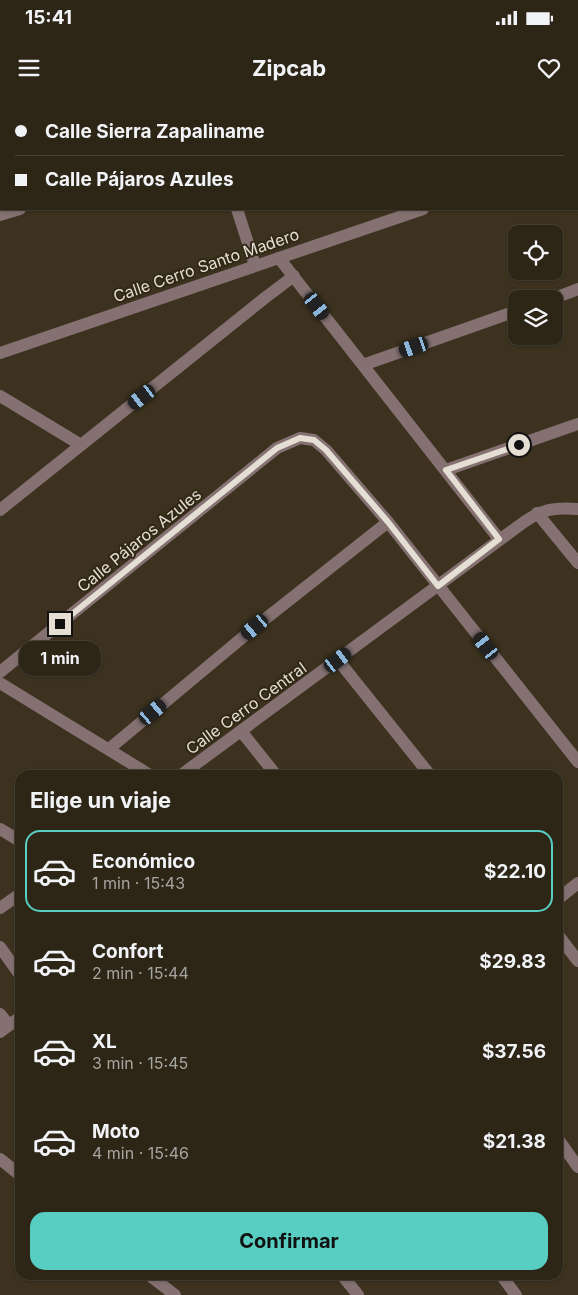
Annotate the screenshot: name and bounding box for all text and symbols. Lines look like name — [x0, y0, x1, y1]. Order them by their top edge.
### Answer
text: 15:41 — [25, 6, 72, 29]
icon: menu — [15, 54, 43, 82]
icon: heart — [535, 54, 563, 82]
text: Zipcab — [252, 55, 326, 81]
text: Calle Sierra Zapaliname — [45, 120, 265, 143]
text: Calle Pájaros Azules — [45, 168, 234, 191]
street label: Calle Cerro Santo Madero — [110, 224, 302, 306]
map controls — [508, 225, 563, 345]
button: locate — [508, 225, 563, 280]
car — [301, 290, 332, 322]
button: layers — [508, 290, 563, 345]
car — [397, 335, 430, 359]
car — [125, 382, 158, 412]
route start — [508, 434, 530, 456]
street label: Calle Pájaros Azules — [73, 484, 205, 596]
car — [238, 612, 271, 642]
route end — [49, 613, 71, 635]
car — [470, 630, 501, 662]
callout: 1 min — [19, 642, 101, 676]
car — [321, 645, 354, 675]
text: 1 min — [40, 648, 80, 668]
street label: Calle Cerro Central — [182, 658, 310, 758]
car — [136, 697, 169, 727]
text: Elige un viaje — [30, 787, 171, 813]
icon: car — [32, 849, 77, 894]
text: Económico — [92, 850, 195, 873]
text: $22.10 — [484, 860, 546, 883]
text: 1 min · 15:43 — [92, 873, 185, 893]
icon: car — [32, 939, 77, 984]
text: Confort — [92, 940, 163, 963]
text: $29.83 — [479, 950, 546, 973]
text: 2 min · 15:44 — [92, 963, 189, 983]
icon: car — [32, 1029, 77, 1074]
text: XL — [92, 1030, 117, 1053]
text: $37.56 — [482, 1040, 546, 1063]
text: 3 min · 15:45 — [92, 1053, 188, 1073]
icon: car — [32, 1119, 77, 1164]
text: Moto — [92, 1120, 140, 1143]
text: $21.38 — [483, 1130, 546, 1153]
text: 4 min · 15:46 — [92, 1143, 189, 1163]
button: Confirmar — [30, 1212, 548, 1270]

